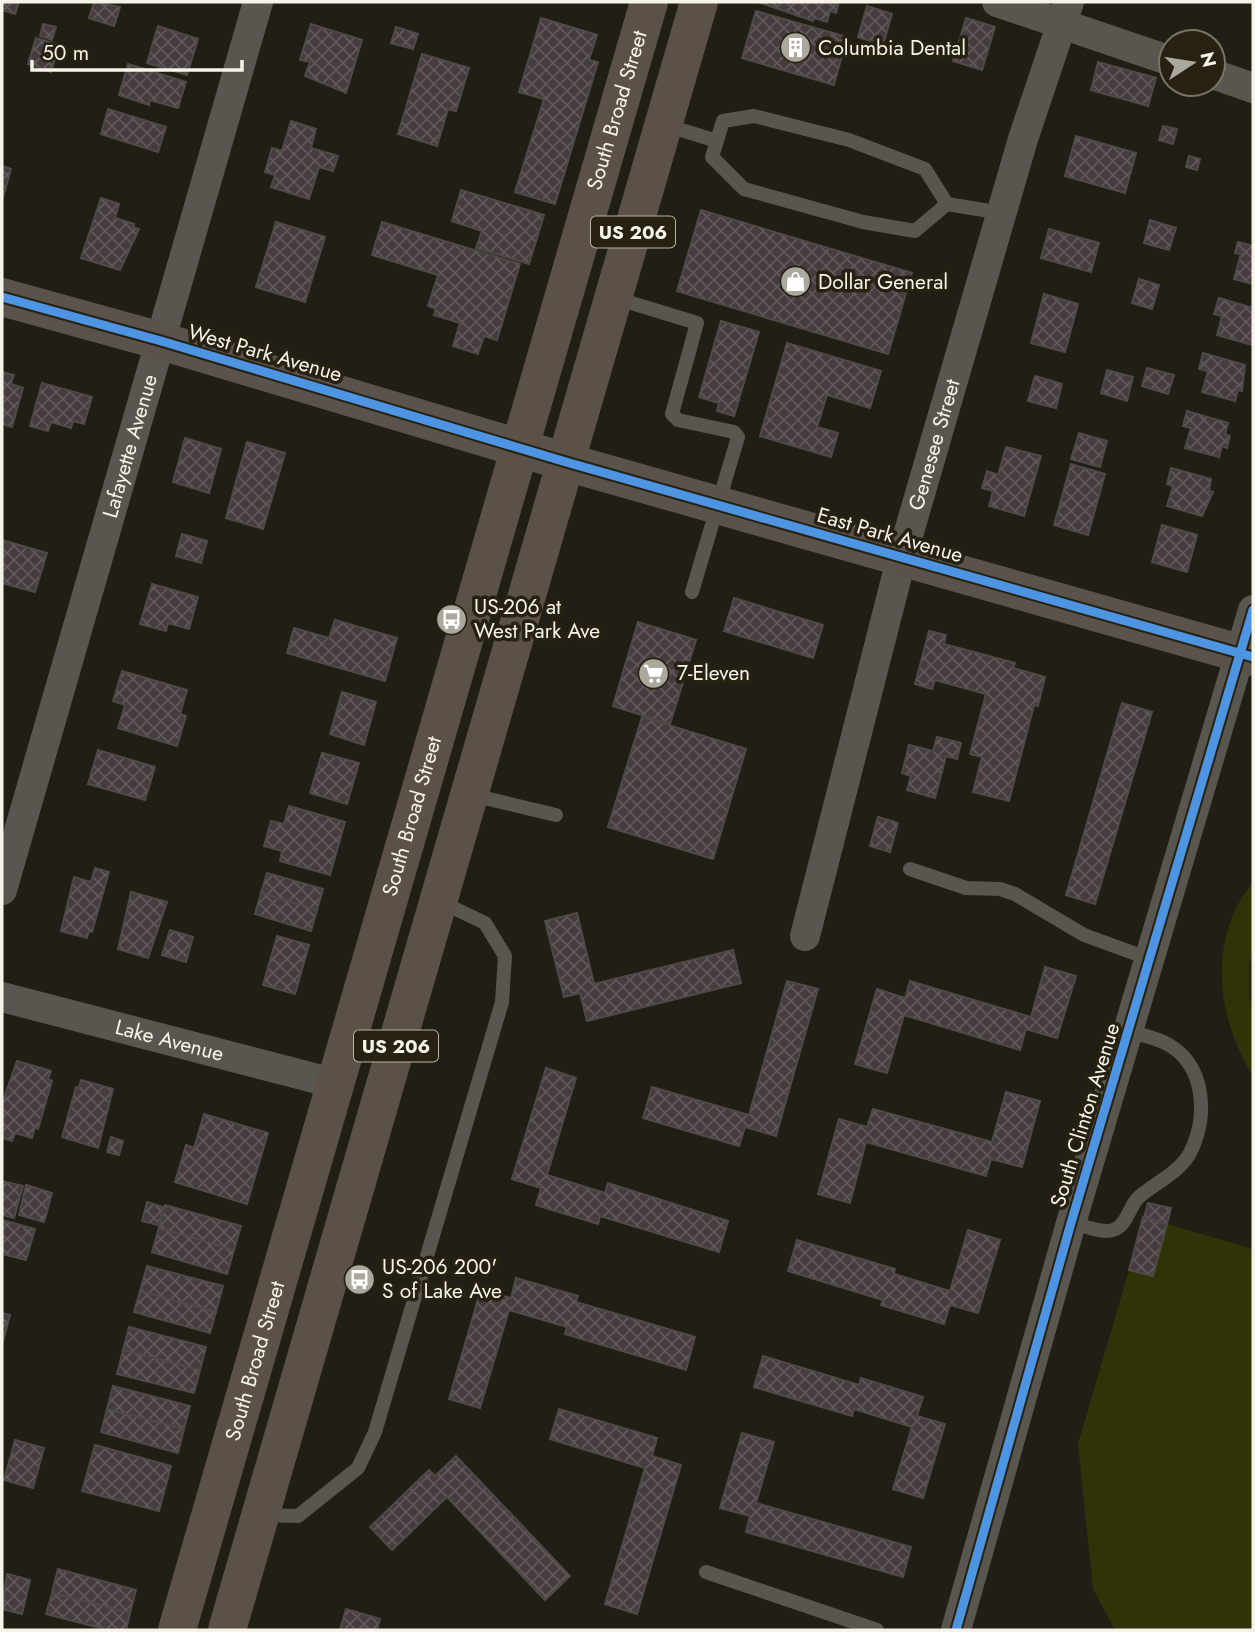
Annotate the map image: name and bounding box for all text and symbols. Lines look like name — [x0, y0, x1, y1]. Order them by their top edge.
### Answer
street label: South Broad Street — [579, 27, 655, 194]
scale bar — [32, 28, 242, 72]
north arrow — [1157, 28, 1227, 98]
building icon: Columbia Dental — [778, 31, 812, 65]
place label: Columbia Dental — [818, 33, 966, 63]
text: 50 m — [42, 38, 89, 68]
text: N — [1193, 49, 1223, 70]
road number: US 206 — [591, 216, 675, 248]
shop icon: Dollar General — [778, 265, 812, 299]
place label: Dollar General — [818, 267, 948, 297]
street label: West Park Avenue — [185, 317, 346, 389]
street label: Lafayette Avenue — [95, 371, 165, 521]
street label: Genesee Street — [901, 375, 968, 514]
street label: East Park Avenue — [813, 500, 967, 570]
place label: US-206 at West Park Ave — [474, 592, 600, 646]
bus stop icon: US-206 at West Park Ave — [434, 602, 468, 636]
supermarket icon: 7-Eleven — [637, 656, 671, 690]
place label: 7-Eleven — [677, 658, 750, 688]
street label: South Broad Street — [375, 733, 449, 900]
street label: Lake Avenue — [112, 1012, 227, 1069]
street label: South Clinton Avenue — [1043, 1019, 1127, 1211]
road number: US 206 — [354, 1030, 438, 1062]
place label: US-206 200' S of Lake Ave — [382, 1252, 502, 1306]
bus stop icon: US-206 200' S of Lake Ave — [342, 1262, 376, 1296]
street label: South Broad Street — [218, 1278, 292, 1445]

